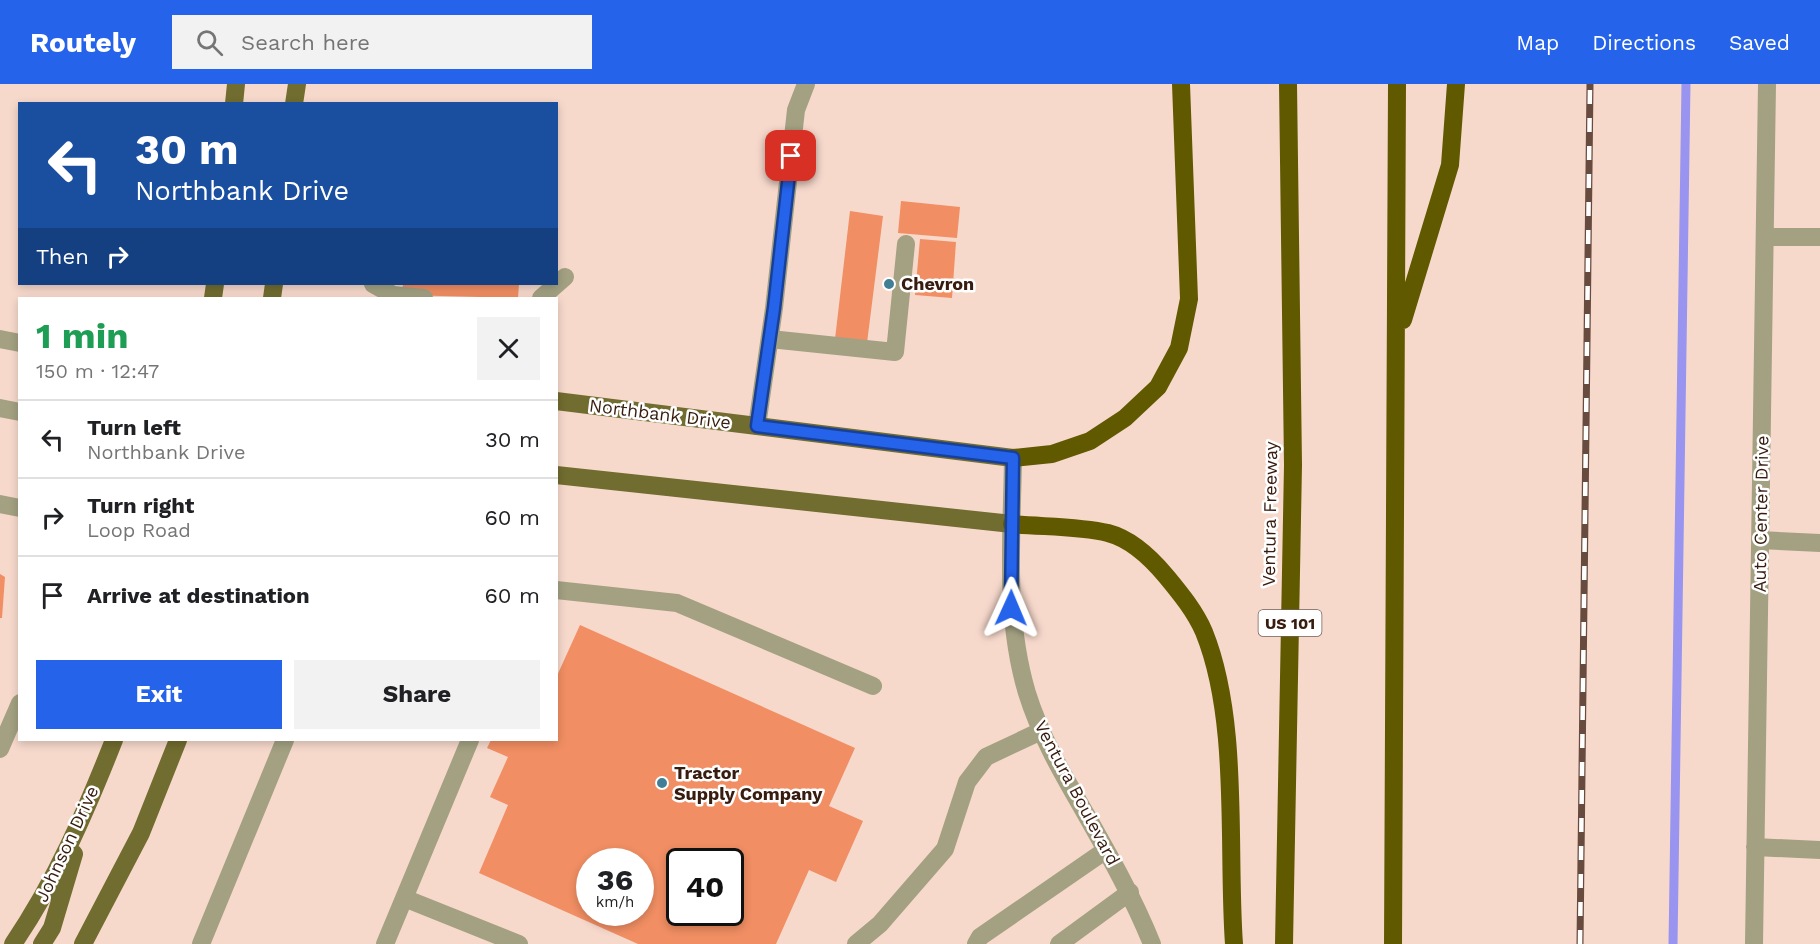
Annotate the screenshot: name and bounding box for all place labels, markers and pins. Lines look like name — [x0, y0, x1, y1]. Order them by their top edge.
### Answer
pin — [765, 130, 816, 181]
place label: Chevron — [901, 273, 974, 294]
marker: Chevron — [882, 277, 896, 291]
place label: Tractor Supply Company — [674, 762, 823, 804]
marker: Tractor Supply Company — [655, 776, 669, 790]

